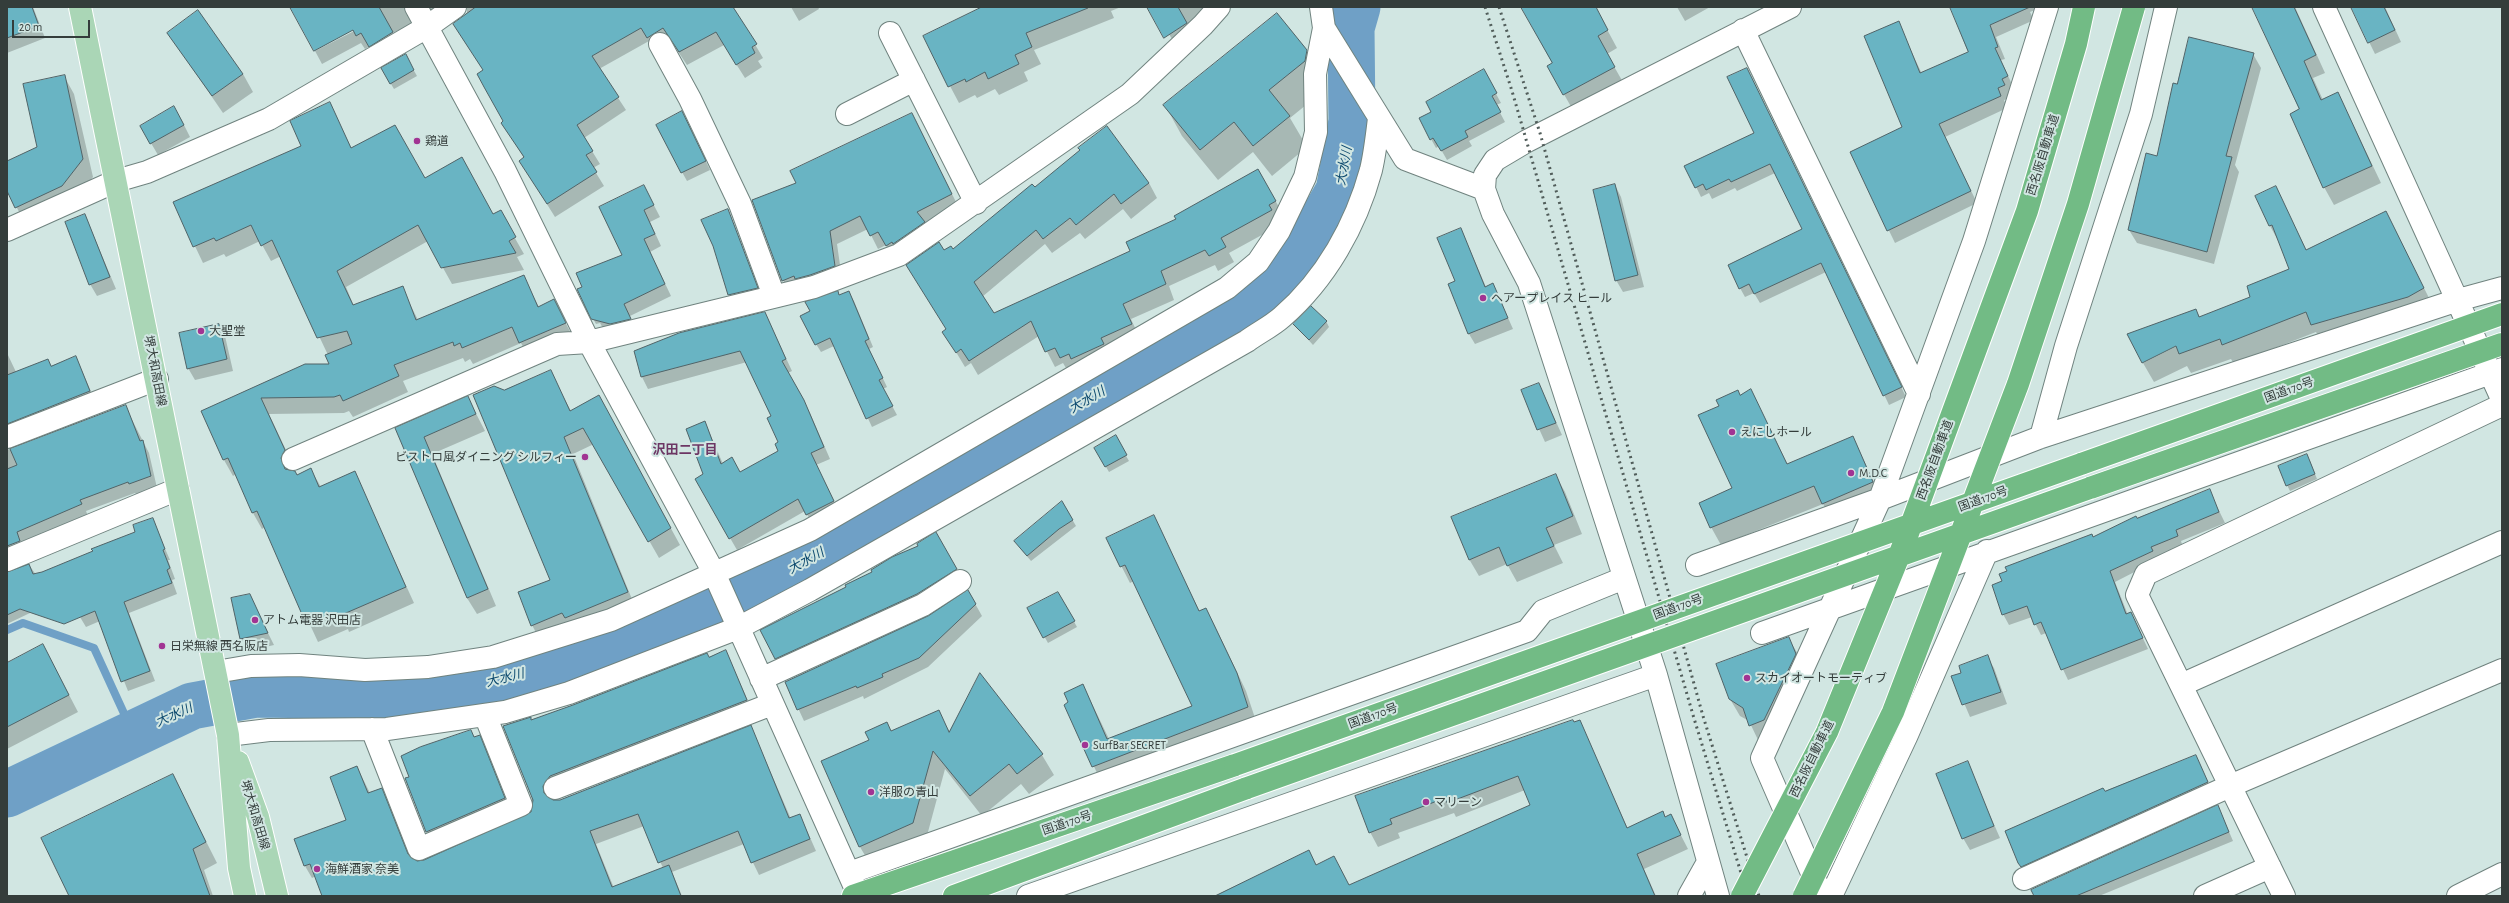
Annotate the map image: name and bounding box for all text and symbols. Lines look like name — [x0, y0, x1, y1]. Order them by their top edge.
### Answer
scale bar — [14, 12, 92, 38]
text: 20 m — [19, 21, 42, 33]
street label: 西名阪自動車道 — [2024, 113, 2062, 197]
place label: 鶏道 — [425, 134, 449, 148]
marker: 鶏道 — [412, 136, 422, 146]
water label: 大水川 — [1333, 145, 1355, 187]
place label: ヘアープレイス ヒール — [1491, 291, 1612, 305]
marker: ヘアープレイス ヒール — [1478, 293, 1488, 303]
place label: 大聖堂 — [209, 324, 245, 338]
marker: 大聖堂 — [196, 326, 206, 336]
street label: 堺大和高田線 — [141, 334, 169, 408]
street label: 国道170号 — [2262, 374, 2316, 406]
water label: 大水川 — [1066, 383, 1108, 417]
street label: 西名阪自動車道 — [1914, 418, 1956, 502]
place label: えにしホール — [1740, 425, 1812, 439]
marker: えにしホール — [1727, 427, 1737, 437]
district label: 沢田二丁目 — [653, 442, 717, 458]
place label: ビストロ風ダイニング シルフィー — [395, 450, 577, 464]
marker: ビストロ風ダイニング シルフィー — [580, 452, 590, 462]
place label: M.D.C — [1859, 466, 1887, 480]
marker: M.D.C — [1846, 468, 1856, 478]
street label: 国道170号 — [1956, 483, 2010, 515]
water label: 大水川 — [785, 545, 827, 577]
street label: 国道170号 — [1651, 591, 1705, 623]
place label: アトム電器 沢田店 — [263, 613, 361, 627]
marker: アトム電器 沢田店 — [250, 615, 260, 625]
place label: 日栄無線 西名阪店 — [170, 639, 268, 653]
marker: 日栄無線 西名阪店 — [157, 641, 167, 651]
water label: 大水川 — [484, 666, 526, 690]
place label: スカイオートモーティブ — [1755, 671, 1887, 685]
marker: スカイオートモーティブ — [1742, 673, 1752, 683]
water label: 大水川 — [153, 700, 195, 730]
street label: 国道170号 — [1346, 700, 1400, 732]
street label: 西名阪自動車道 — [1787, 718, 1837, 800]
place label: SurfBar SECRET — [1093, 738, 1166, 752]
marker: SurfBar SECRET — [1080, 740, 1090, 750]
street label: 堺大和高田線 — [238, 778, 272, 852]
place label: 洋服の青山 — [879, 785, 939, 799]
marker: 洋服の青山 — [866, 787, 876, 797]
place label: マリーン — [1434, 795, 1482, 809]
marker: マリーン — [1421, 797, 1431, 807]
street label: 国道170号 — [1040, 808, 1094, 838]
place label: 海鮮酒家 奈美 — [325, 862, 399, 876]
marker: 海鮮酒家 奈美 — [312, 864, 322, 874]

